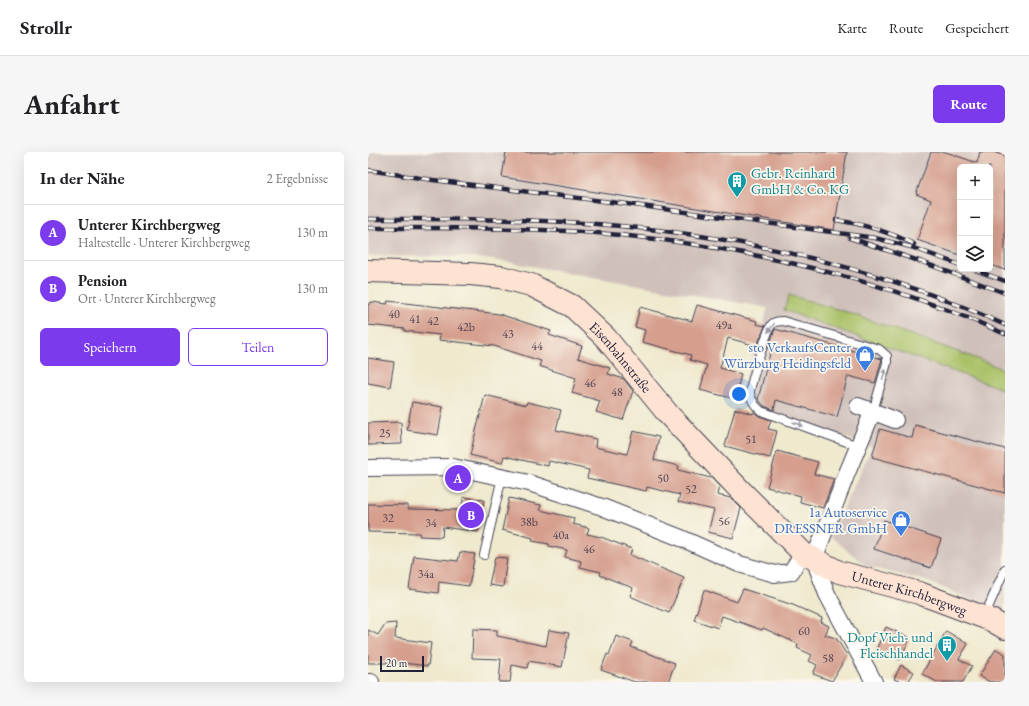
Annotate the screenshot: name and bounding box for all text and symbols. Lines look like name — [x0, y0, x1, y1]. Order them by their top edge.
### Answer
text: Strollr — [20, 15, 72, 40]
text: Karte — [837, 19, 867, 37]
text: Route — [889, 19, 923, 37]
text: Gespeichert — [945, 19, 1009, 37]
button: Route — [933, 85, 1005, 123]
text: Anfahrt — [24, 86, 120, 122]
place label: Gebr. Reinhard GmbH & Co. KG — [751, 164, 849, 198]
map controls — [957, 164, 993, 272]
button: + — [957, 164, 993, 200]
text: In der Nähe — [40, 167, 125, 189]
text: 2 Ergebnisse — [267, 170, 328, 187]
building icon: Gebr. Reinhard GmbH & Co. KG — [726, 170, 748, 198]
button: − — [957, 200, 993, 236]
text: Unterer Kirchbergweg — [78, 215, 220, 234]
text: A — [48, 224, 58, 241]
text: 130 m — [297, 224, 328, 241]
text: Haltestelle · Unterer Kirchbergweg — [78, 234, 250, 251]
button: layers — [957, 236, 993, 272]
text: Pension — [78, 271, 127, 290]
text: B — [49, 280, 57, 297]
text: 130 m — [297, 280, 328, 297]
text: Ort · Unterer Kirchbergweg — [78, 290, 216, 307]
house number: 40 — [388, 306, 400, 322]
house number: 41 — [409, 311, 421, 327]
house number: 42 — [427, 313, 439, 329]
house number: 49a — [716, 317, 732, 333]
street label: Eisenbahnstraße — [585, 318, 656, 397]
house number: 42b — [457, 319, 475, 335]
one-way arrow — [767, 323, 775, 334]
house number: 43 — [502, 326, 514, 342]
button: Speichern — [40, 328, 180, 366]
button: Teilen — [188, 328, 328, 366]
house number: 44 — [531, 338, 543, 354]
place label: sto VerkaufsCenter Würzburg Heidingsfeld — [724, 338, 852, 372]
shop icon: sto VerkaufsCenter Würzburg Heidingsfeld — [854, 344, 876, 372]
one-way arrow — [881, 367, 887, 379]
house number: 46 — [584, 375, 596, 391]
house number: 48 — [611, 384, 623, 400]
your location — [729, 384, 749, 404]
one-way arrow — [792, 422, 804, 428]
house number: 25 — [379, 425, 391, 441]
house number: 51 — [745, 431, 757, 447]
pin: A — [445, 463, 471, 493]
house number: 50 — [657, 470, 669, 486]
house number: 52 — [685, 481, 697, 497]
pin: B — [458, 500, 484, 530]
place label: 1a Autoservice DRESSNER GmbH — [774, 503, 888, 537]
shop icon: 1a Autoservice DRESSNER GmbH — [890, 509, 912, 537]
house number: 32 — [382, 510, 394, 526]
house number: 56 — [718, 513, 730, 529]
house number: 38b — [520, 514, 538, 530]
house number: 34 — [425, 515, 437, 531]
house number: 40a — [553, 527, 569, 543]
house number: 46 — [583, 541, 595, 557]
house number: 34a — [418, 566, 434, 582]
street label: Unterer Kirchbergweg — [850, 567, 971, 620]
house number: 60 — [798, 623, 810, 639]
place label: Dopf Vieh- und Fleischhandel — [847, 628, 934, 662]
building icon: Dopf Vieh- und Fleischhandel — [936, 634, 958, 662]
house number: 58 — [822, 650, 834, 666]
scale bar — [380, 654, 424, 673]
text: 20 m — [386, 656, 407, 670]

